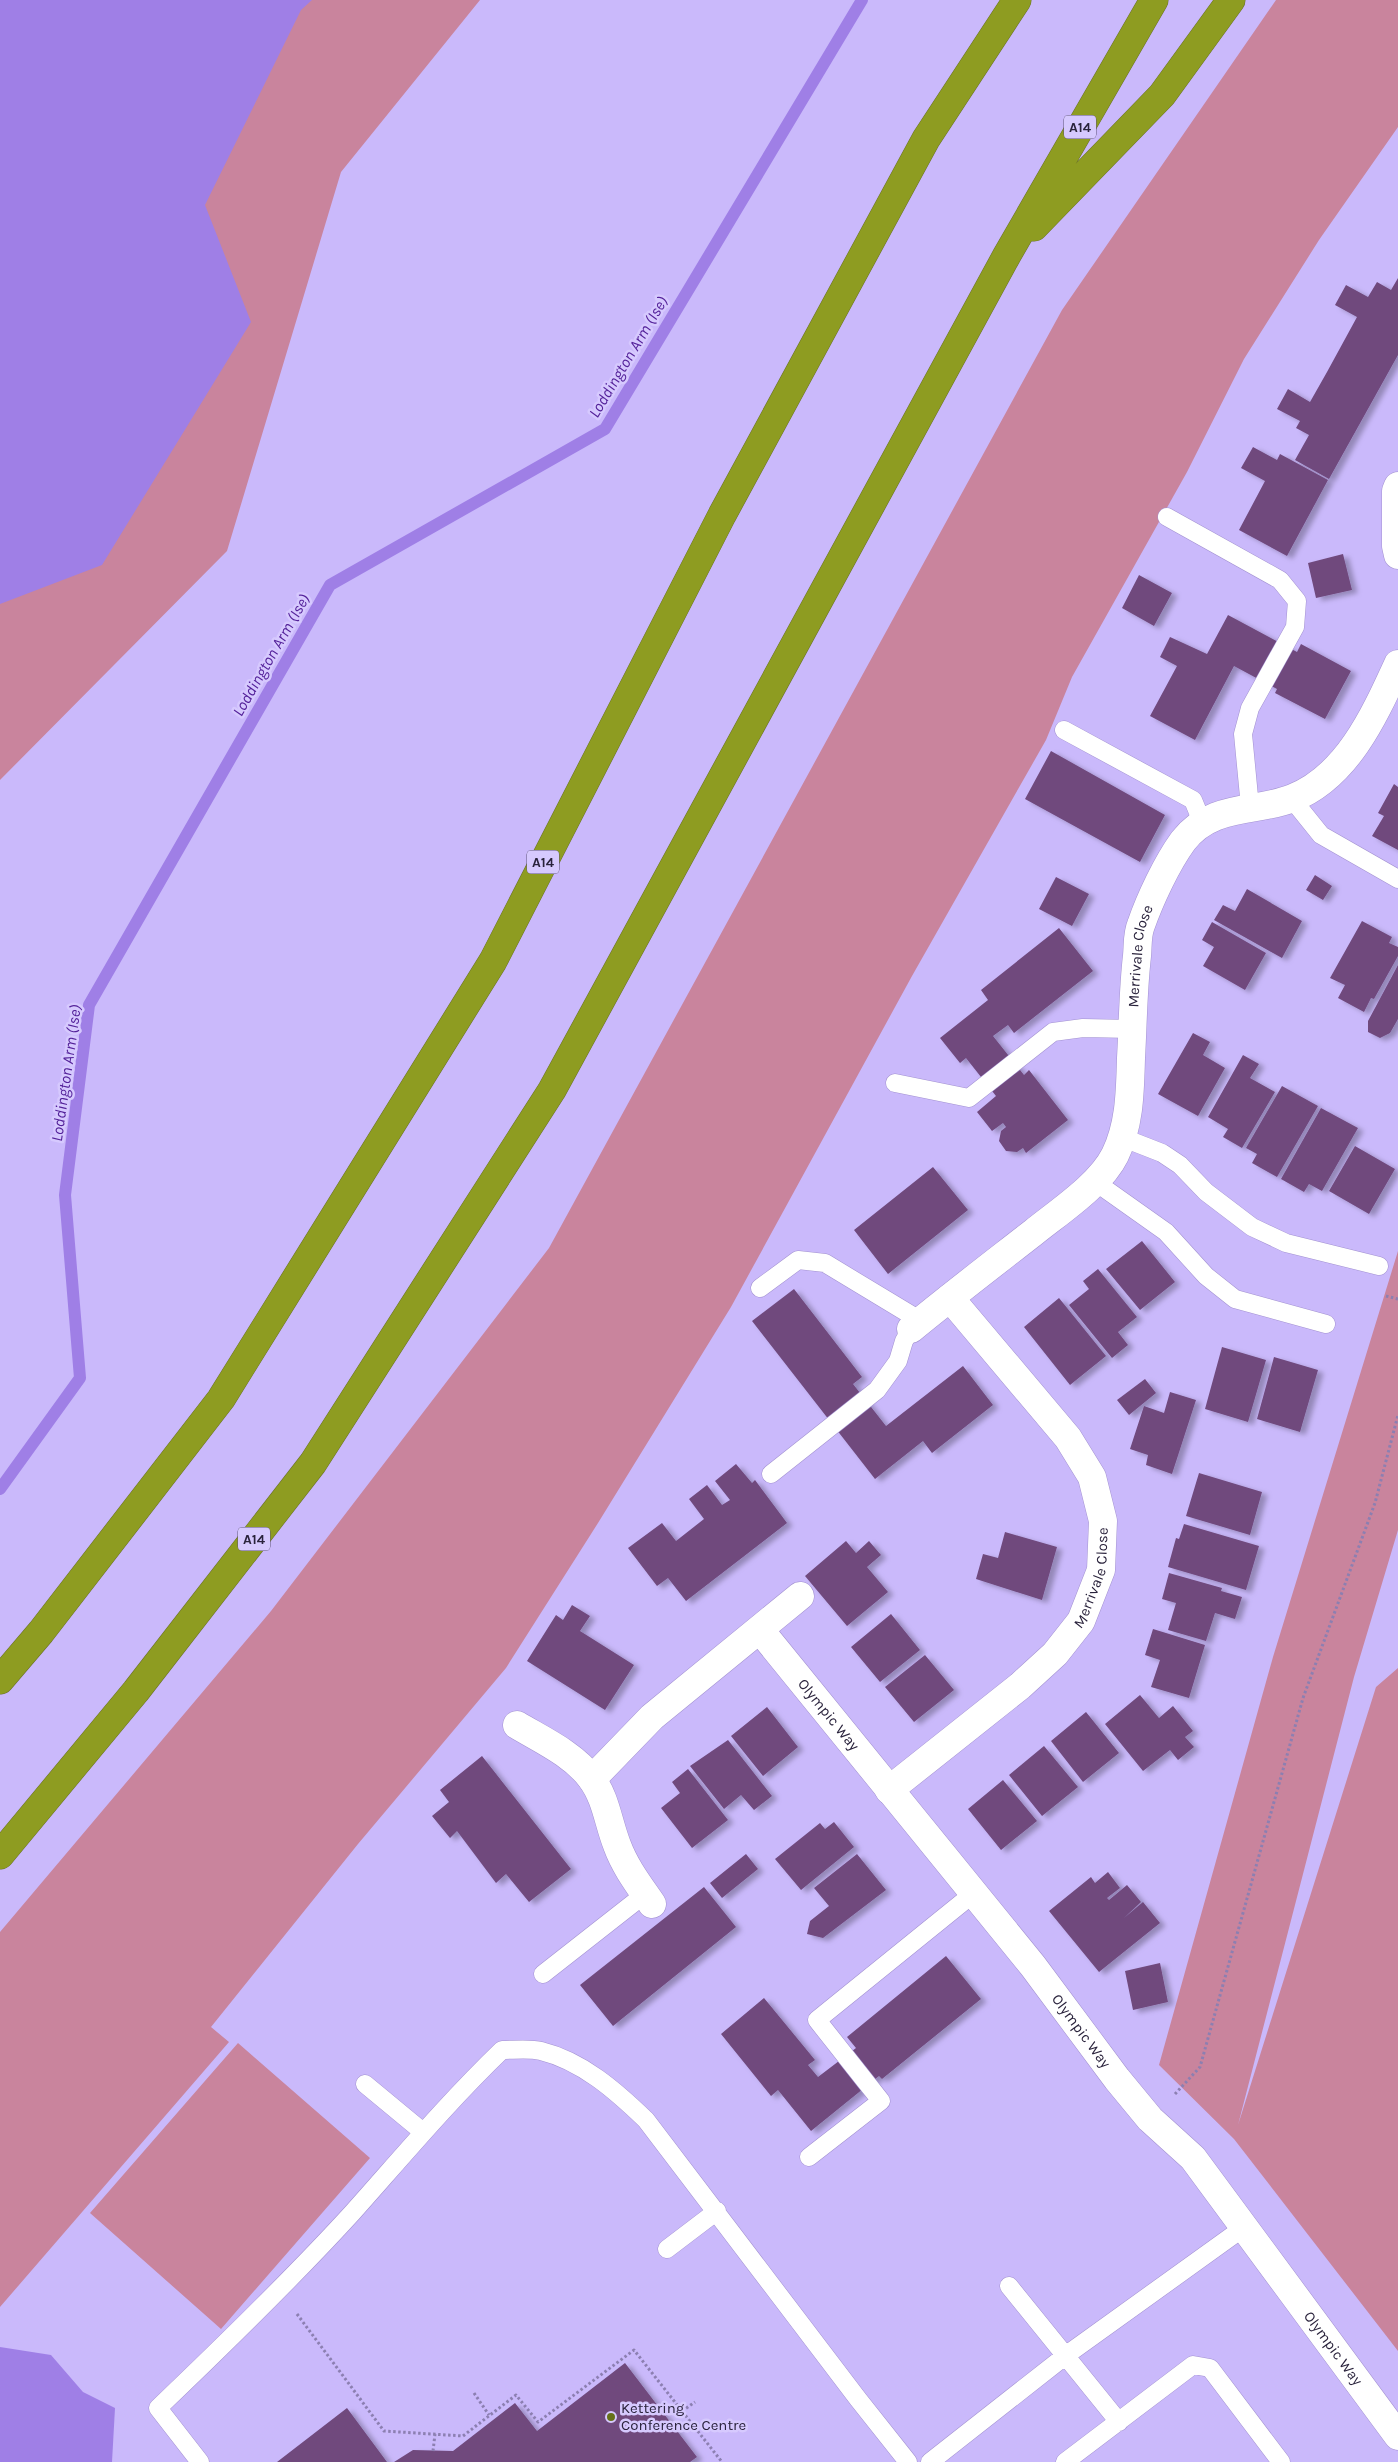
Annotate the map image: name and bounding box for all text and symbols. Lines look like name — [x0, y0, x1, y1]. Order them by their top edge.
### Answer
road number: A14 — [1064, 115, 1096, 138]
water label: Loddington Arm (Ise) — [584, 293, 672, 421]
water label: Loddington Arm (Ise) — [228, 590, 314, 720]
road number: A14 — [527, 850, 559, 874]
street label: Merrivale Close — [1124, 902, 1157, 1008]
water label: Loddington Arm (Ise) — [47, 1003, 85, 1143]
street label: Merrivale Close — [1070, 1527, 1112, 1632]
road number: A14 — [238, 1528, 270, 1550]
street label: Olympic Way — [794, 1675, 863, 1754]
street label: Olympic Way — [1048, 1991, 1115, 2072]
street label: Olympic Way — [1300, 2308, 1367, 2389]
place label: Kettering Conference Centre — [621, 2399, 746, 2434]
marker: Kettering Conference Centre — [605, 2411, 617, 2423]

